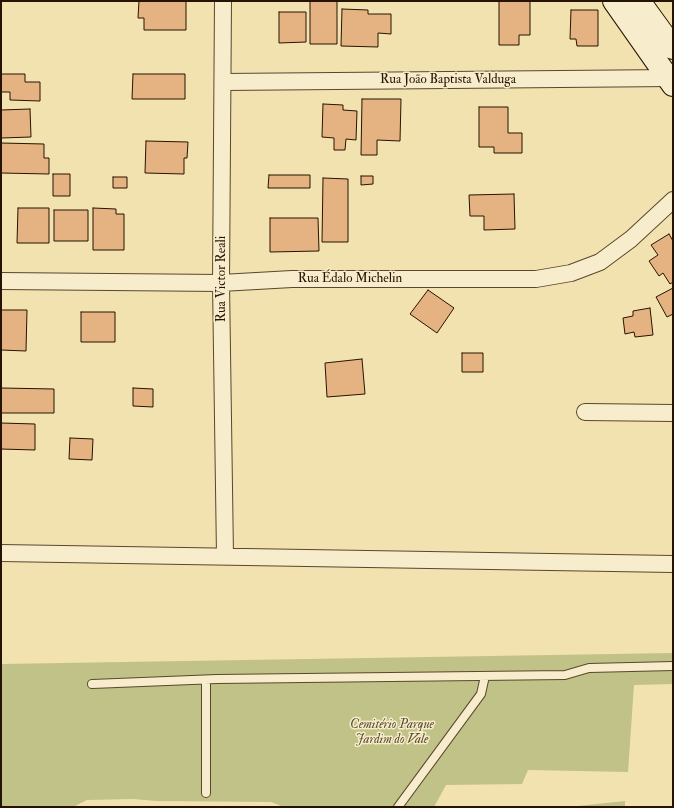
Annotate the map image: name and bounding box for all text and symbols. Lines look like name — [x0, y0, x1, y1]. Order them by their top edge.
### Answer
street label: Rua João Baptista Valduga — [380, 72, 516, 88]
street label: Rua Victor Reali — [214, 236, 230, 322]
street label: Rua Édalo Michelin — [298, 271, 402, 287]
park label: Cemitério Parque Jardim do Vale — [350, 717, 434, 748]

